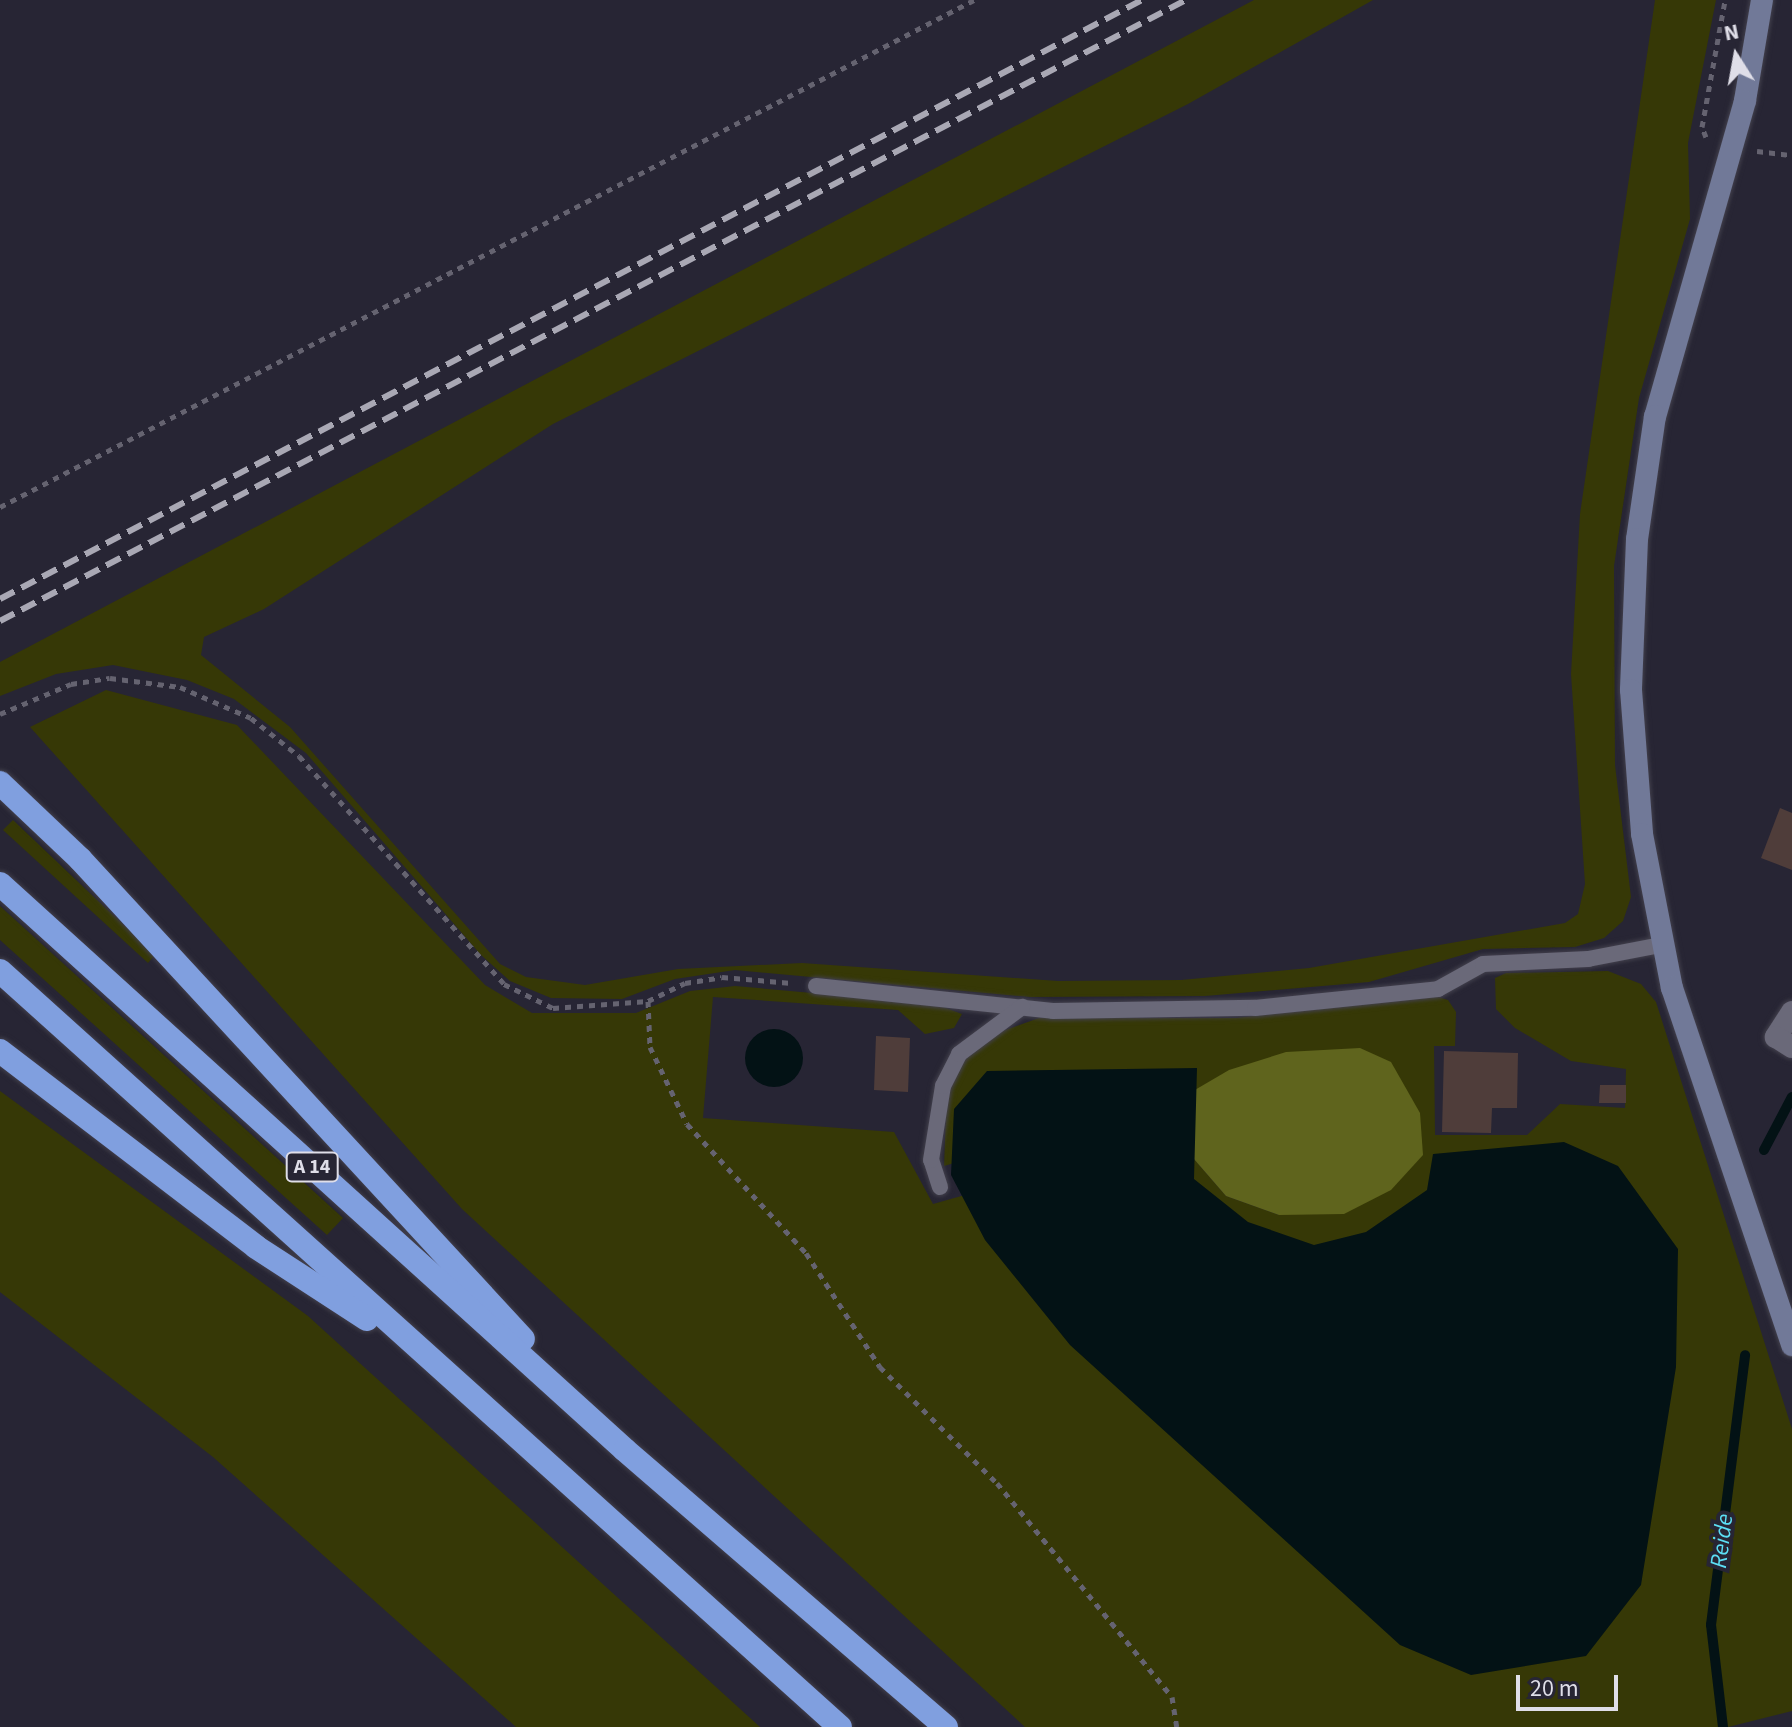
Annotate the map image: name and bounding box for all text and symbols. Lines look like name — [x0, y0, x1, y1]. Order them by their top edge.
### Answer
text: N — [1721, 15, 1742, 50]
north arrow — [1696, 16, 1776, 96]
road number: A 14 — [284, 1151, 340, 1183]
water label: Reide — [1704, 1512, 1740, 1570]
scale bar — [1520, 1659, 1622, 1709]
text: 20 m — [1530, 1671, 1579, 1706]

